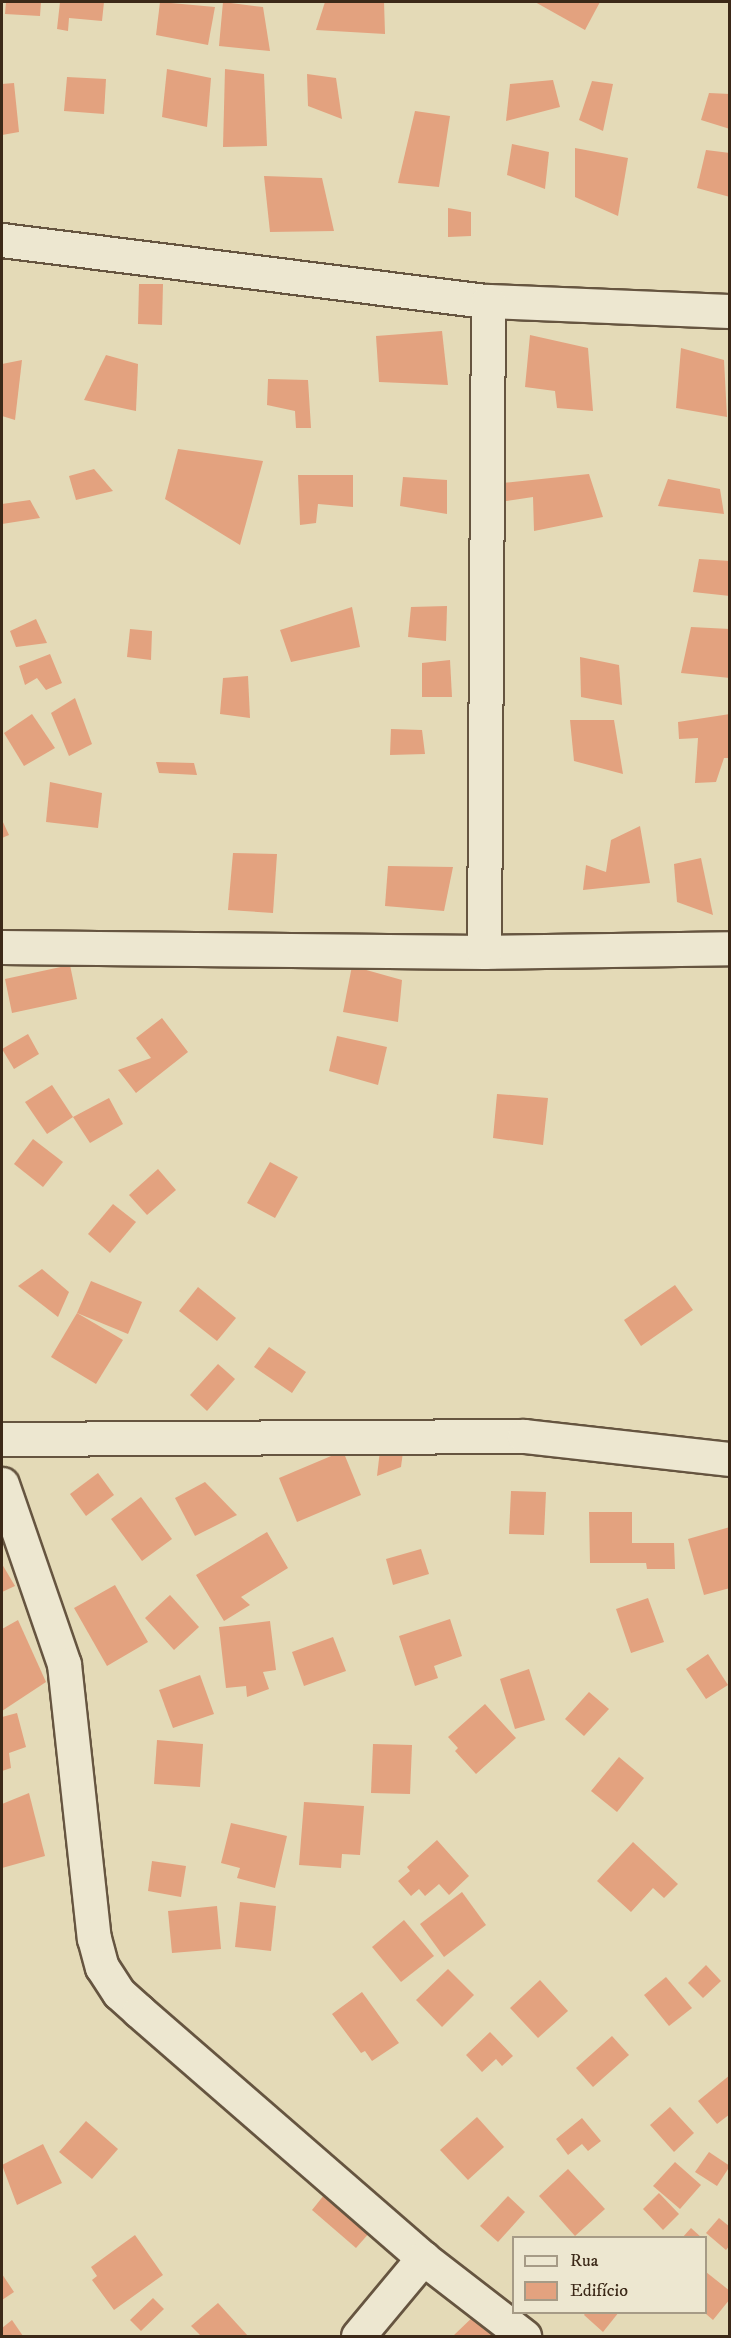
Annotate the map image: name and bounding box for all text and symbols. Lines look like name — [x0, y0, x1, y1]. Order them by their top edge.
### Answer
legend — [512, 2236, 707, 2314]
text: Rua — [570, 2250, 598, 2272]
text: Edifício — [570, 2280, 628, 2302]

